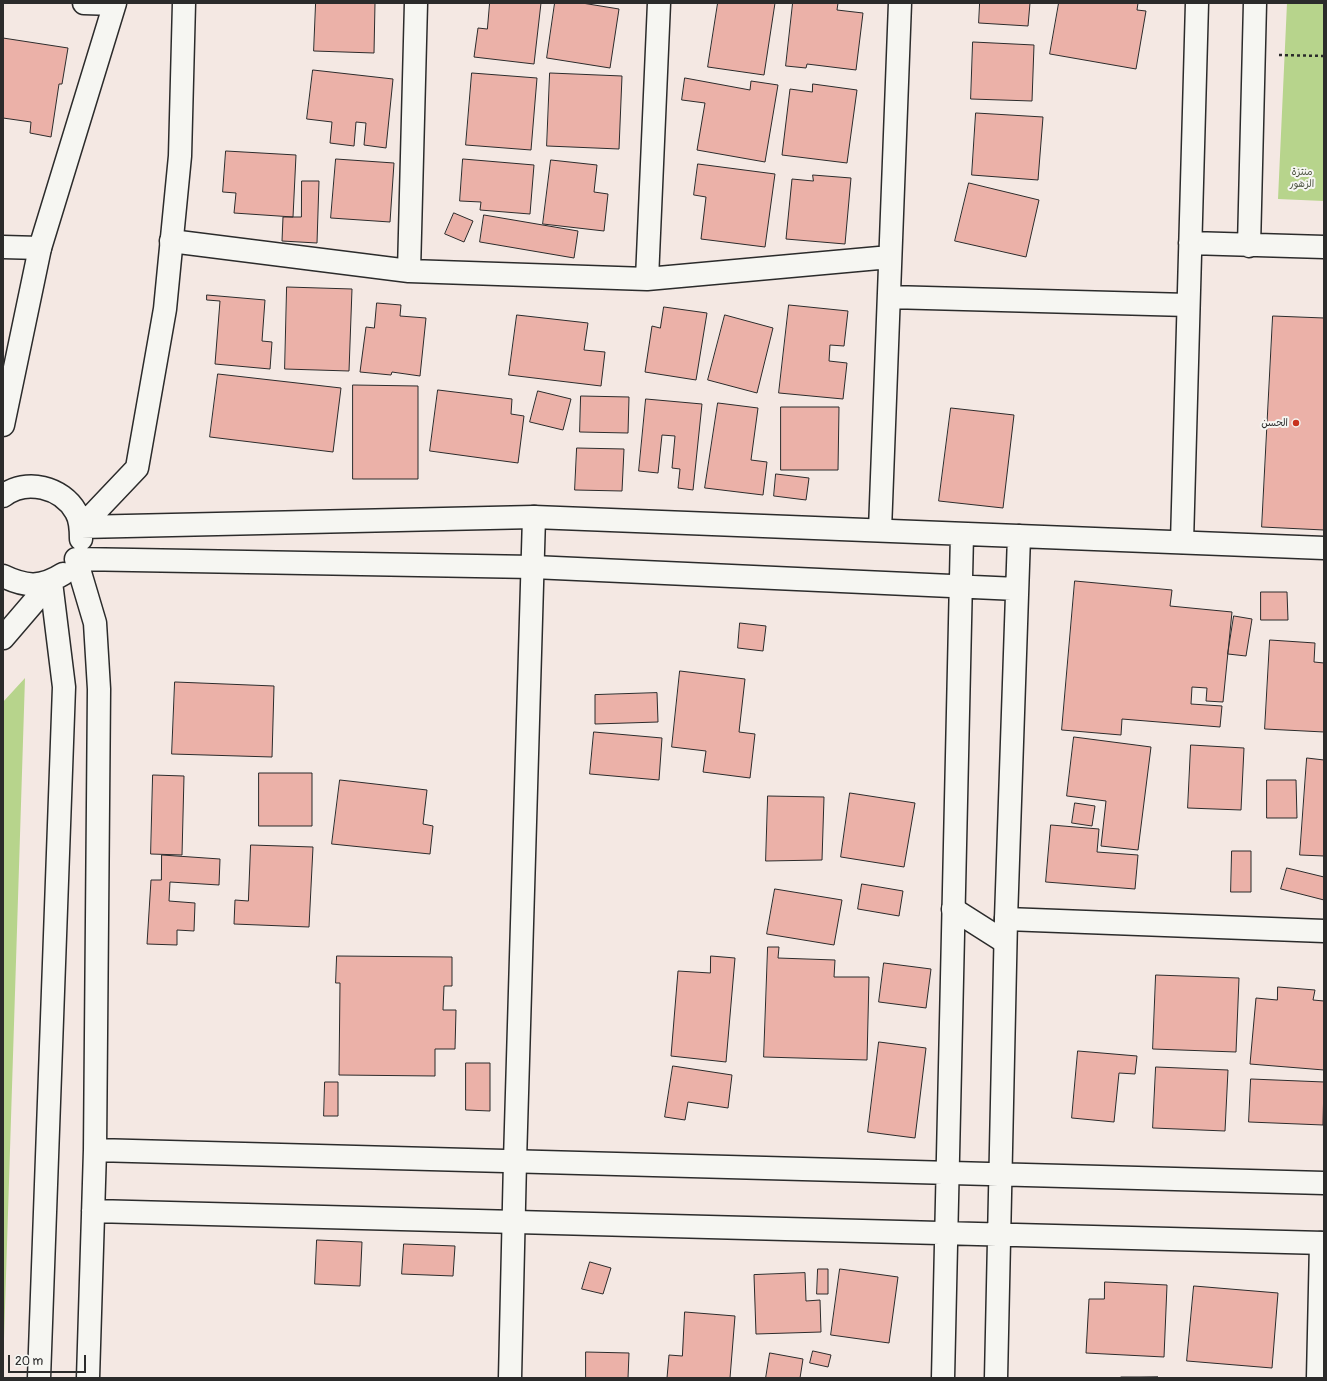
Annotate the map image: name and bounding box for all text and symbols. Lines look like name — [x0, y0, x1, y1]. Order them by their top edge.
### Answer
park label: منتزة الزهور — [1290, 166, 1314, 190]
place label: الحسن — [1261, 417, 1288, 429]
marker: الحسن — [1291, 418, 1301, 428]
scale bar — [10, 1347, 88, 1373]
text: 20 m — [15, 1354, 43, 1369]

